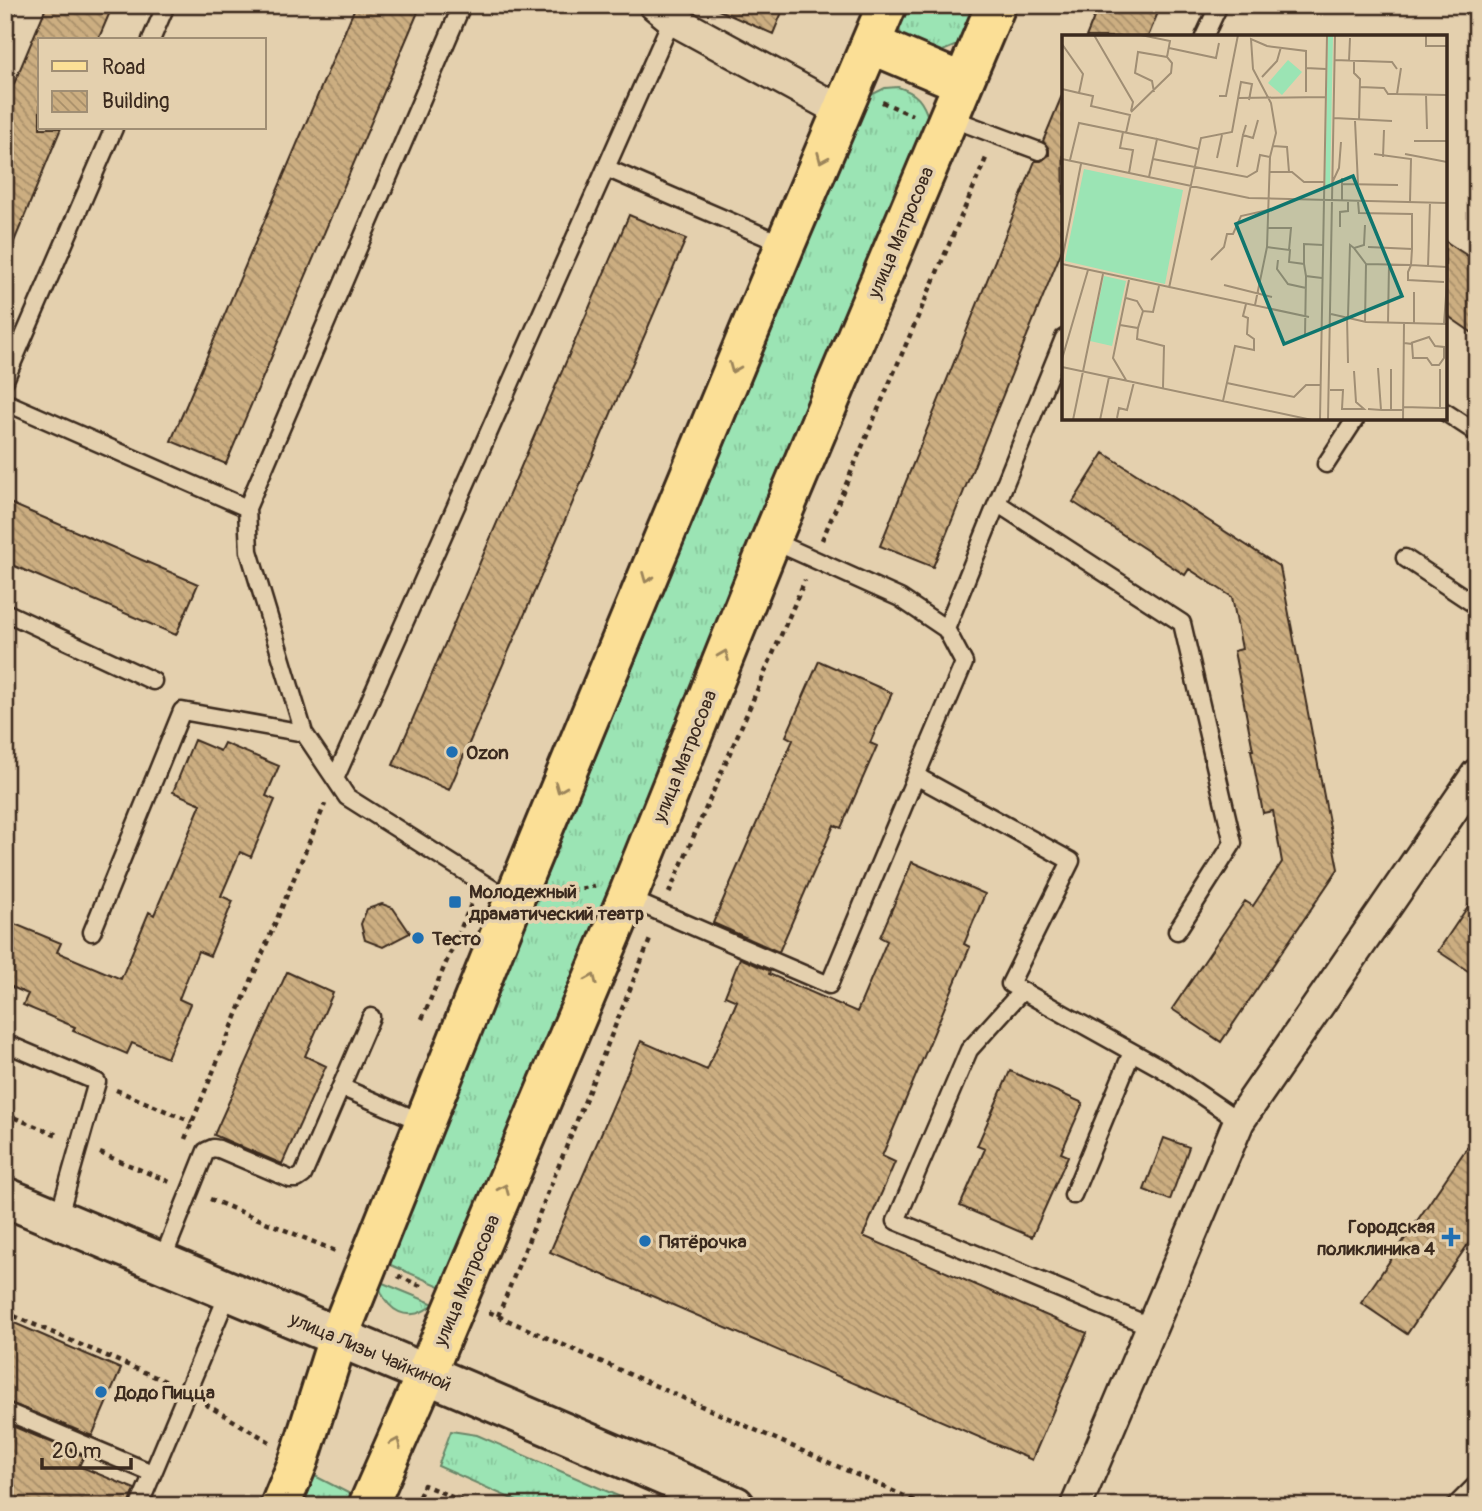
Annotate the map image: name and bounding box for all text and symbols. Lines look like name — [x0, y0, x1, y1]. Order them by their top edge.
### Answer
inset map — [1062, 35, 1447, 420]
legend — [38, 38, 266, 130]
text: Road — [102, 54, 146, 81]
text: Building — [102, 88, 169, 115]
one-way arrow — [816, 151, 830, 163]
street label: улица Матросова — [862, 163, 940, 303]
one-way arrow — [728, 361, 742, 373]
one-way arrow — [641, 571, 655, 583]
one-way arrow — [716, 650, 730, 662]
street label: улица Матросова — [647, 687, 722, 827]
place label: Ozon — [466, 741, 509, 765]
marker: Ozon — [444, 744, 460, 760]
one-way arrow — [554, 781, 568, 794]
place label: Молодежный драматический театр — [468, 880, 644, 926]
marker: Молодежный драматический театр — [447, 894, 463, 910]
place label: Тесто — [431, 927, 482, 951]
marker: Тесто — [410, 930, 426, 946]
one-way arrow — [584, 974, 598, 986]
one-way arrow — [496, 1184, 510, 1196]
street label: улица Матросова — [428, 1211, 506, 1351]
place label: Городская поликлиника 4 — [1317, 1215, 1435, 1261]
marker: Городская поликлиника 4 — [1441, 1227, 1461, 1247]
place label: Пятёрочка — [659, 1230, 747, 1254]
marker: Пятёрочка — [637, 1233, 653, 1249]
street label: улица Лизы Чайкиной — [285, 1307, 455, 1397]
place label: Додо Пицца — [114, 1381, 215, 1405]
marker: Додо Пицца — [93, 1384, 109, 1400]
scale bar — [42, 1427, 131, 1471]
text: 20 m — [52, 1438, 101, 1465]
one-way arrow — [388, 1438, 402, 1450]

